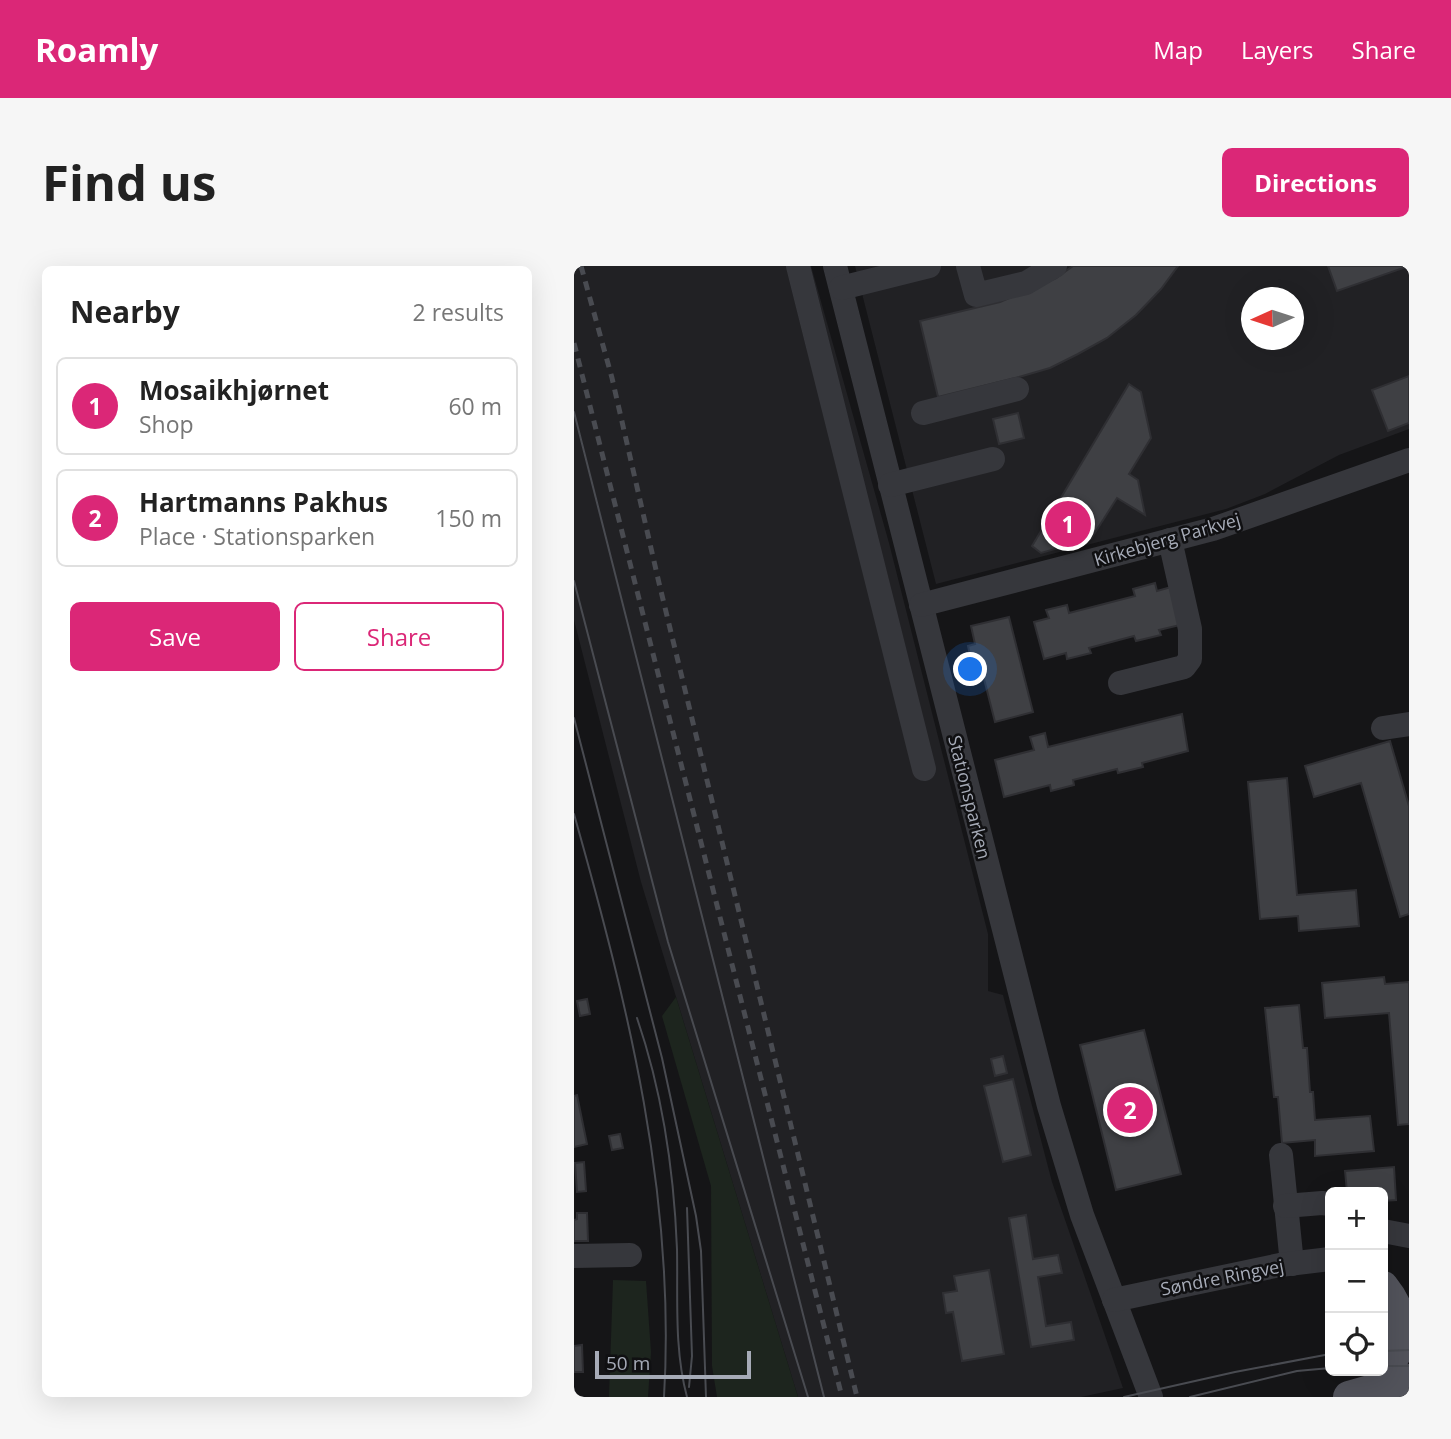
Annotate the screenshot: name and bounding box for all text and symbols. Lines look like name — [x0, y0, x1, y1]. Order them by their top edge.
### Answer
text: Roamly — [35, 27, 158, 72]
text: Map — [1153, 33, 1203, 66]
text: Layers — [1241, 33, 1314, 66]
text: Share — [1352, 33, 1416, 66]
button: Directions — [1222, 148, 1409, 217]
text: Find us — [42, 149, 216, 215]
north arrow — [1241, 287, 1304, 350]
text: Nearby — [70, 291, 180, 332]
text: 2 results — [413, 296, 504, 328]
text: Mosaikhjørnet — [139, 372, 329, 408]
text: 1 — [88, 390, 102, 422]
text: 60 m — [448, 390, 502, 422]
text: Shop — [139, 408, 194, 440]
text: Hartmanns Pakhus — [139, 484, 388, 520]
pin: 1 — [1045, 498, 1091, 550]
text: 2 — [88, 502, 102, 534]
text: 150 m — [435, 502, 502, 534]
street label: Kirkebjerg Parkvej — [1091, 507, 1243, 571]
text: Place · Stationsparken — [139, 520, 375, 552]
button: Save — [70, 602, 280, 671]
button: Share — [294, 602, 504, 671]
your location — [953, 652, 987, 686]
street label: Stationsparken — [943, 733, 997, 861]
pin: 2 — [1107, 1084, 1153, 1136]
map controls — [1325, 1187, 1388, 1376]
button: + — [1325, 1187, 1388, 1250]
button: − — [1325, 1250, 1388, 1313]
street label: Søndre Ringvej — [1158, 1253, 1286, 1301]
button: locate — [1325, 1313, 1388, 1376]
scale bar — [595, 1348, 751, 1380]
text: 50 m — [606, 1350, 650, 1376]

